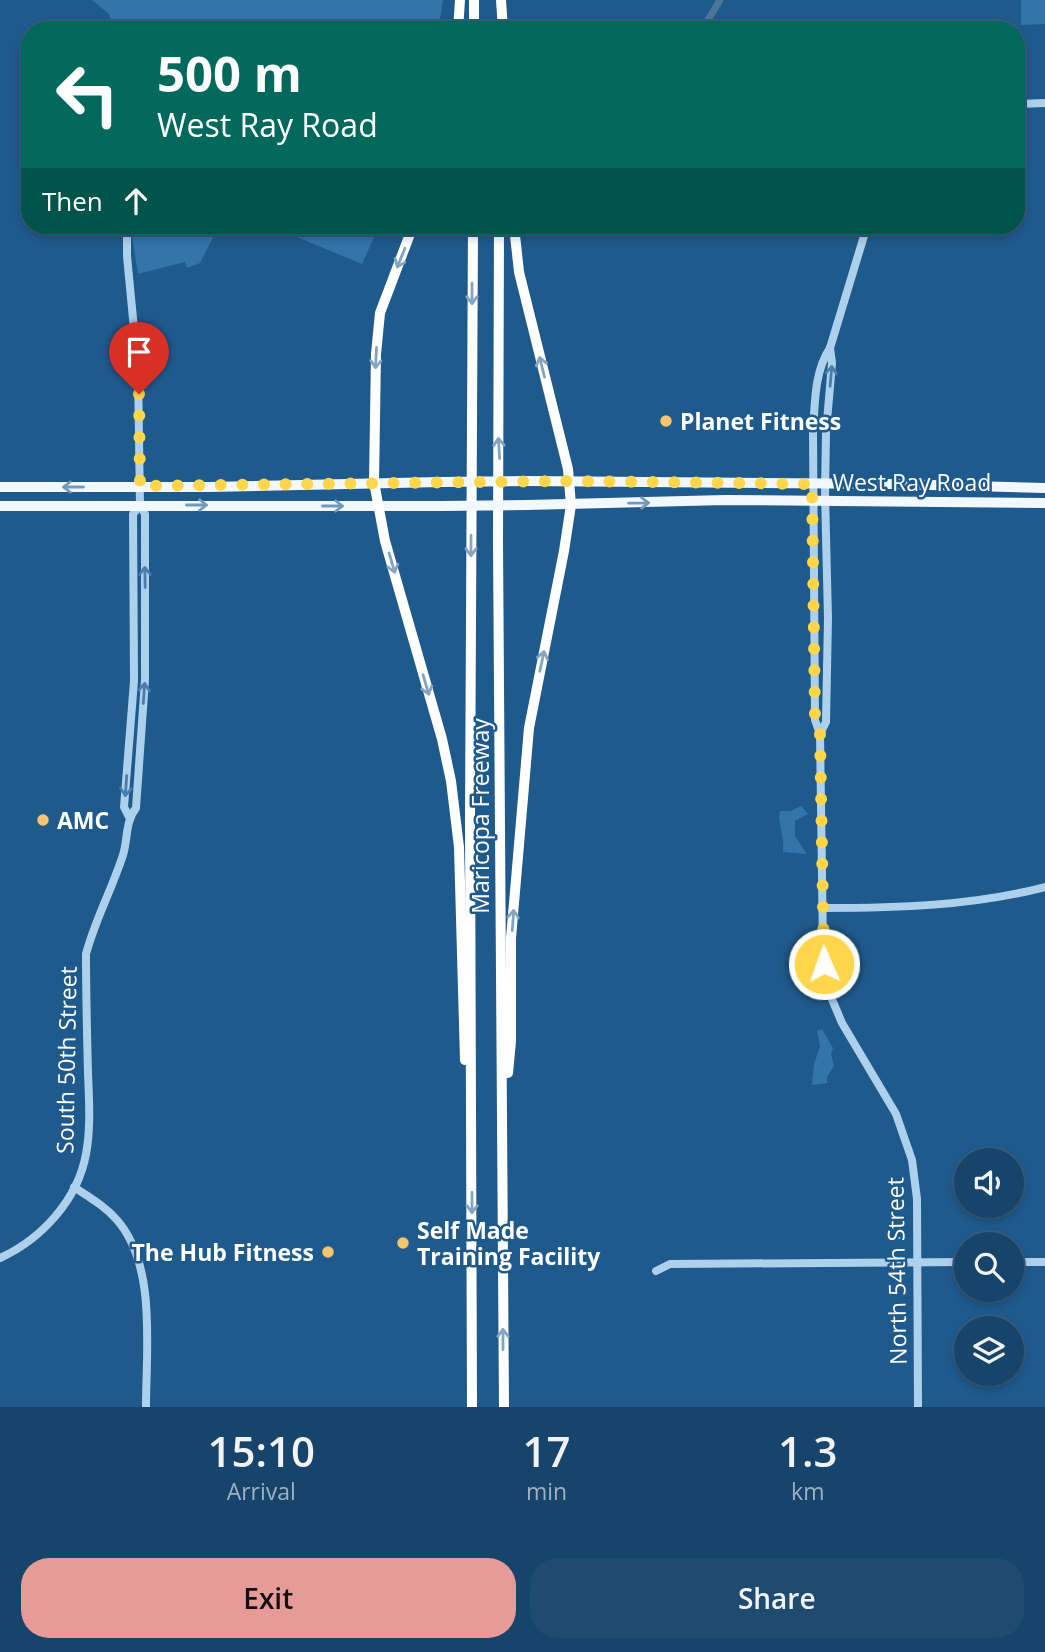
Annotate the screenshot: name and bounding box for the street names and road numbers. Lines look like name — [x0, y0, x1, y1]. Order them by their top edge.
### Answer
street label: West Ray Road — [833, 466, 991, 498]
street label: Maricopa Freeway — [464, 718, 496, 914]
street label: South 50th Street — [48, 966, 84, 1154]
street label: North 54th Street — [878, 1177, 914, 1365]

